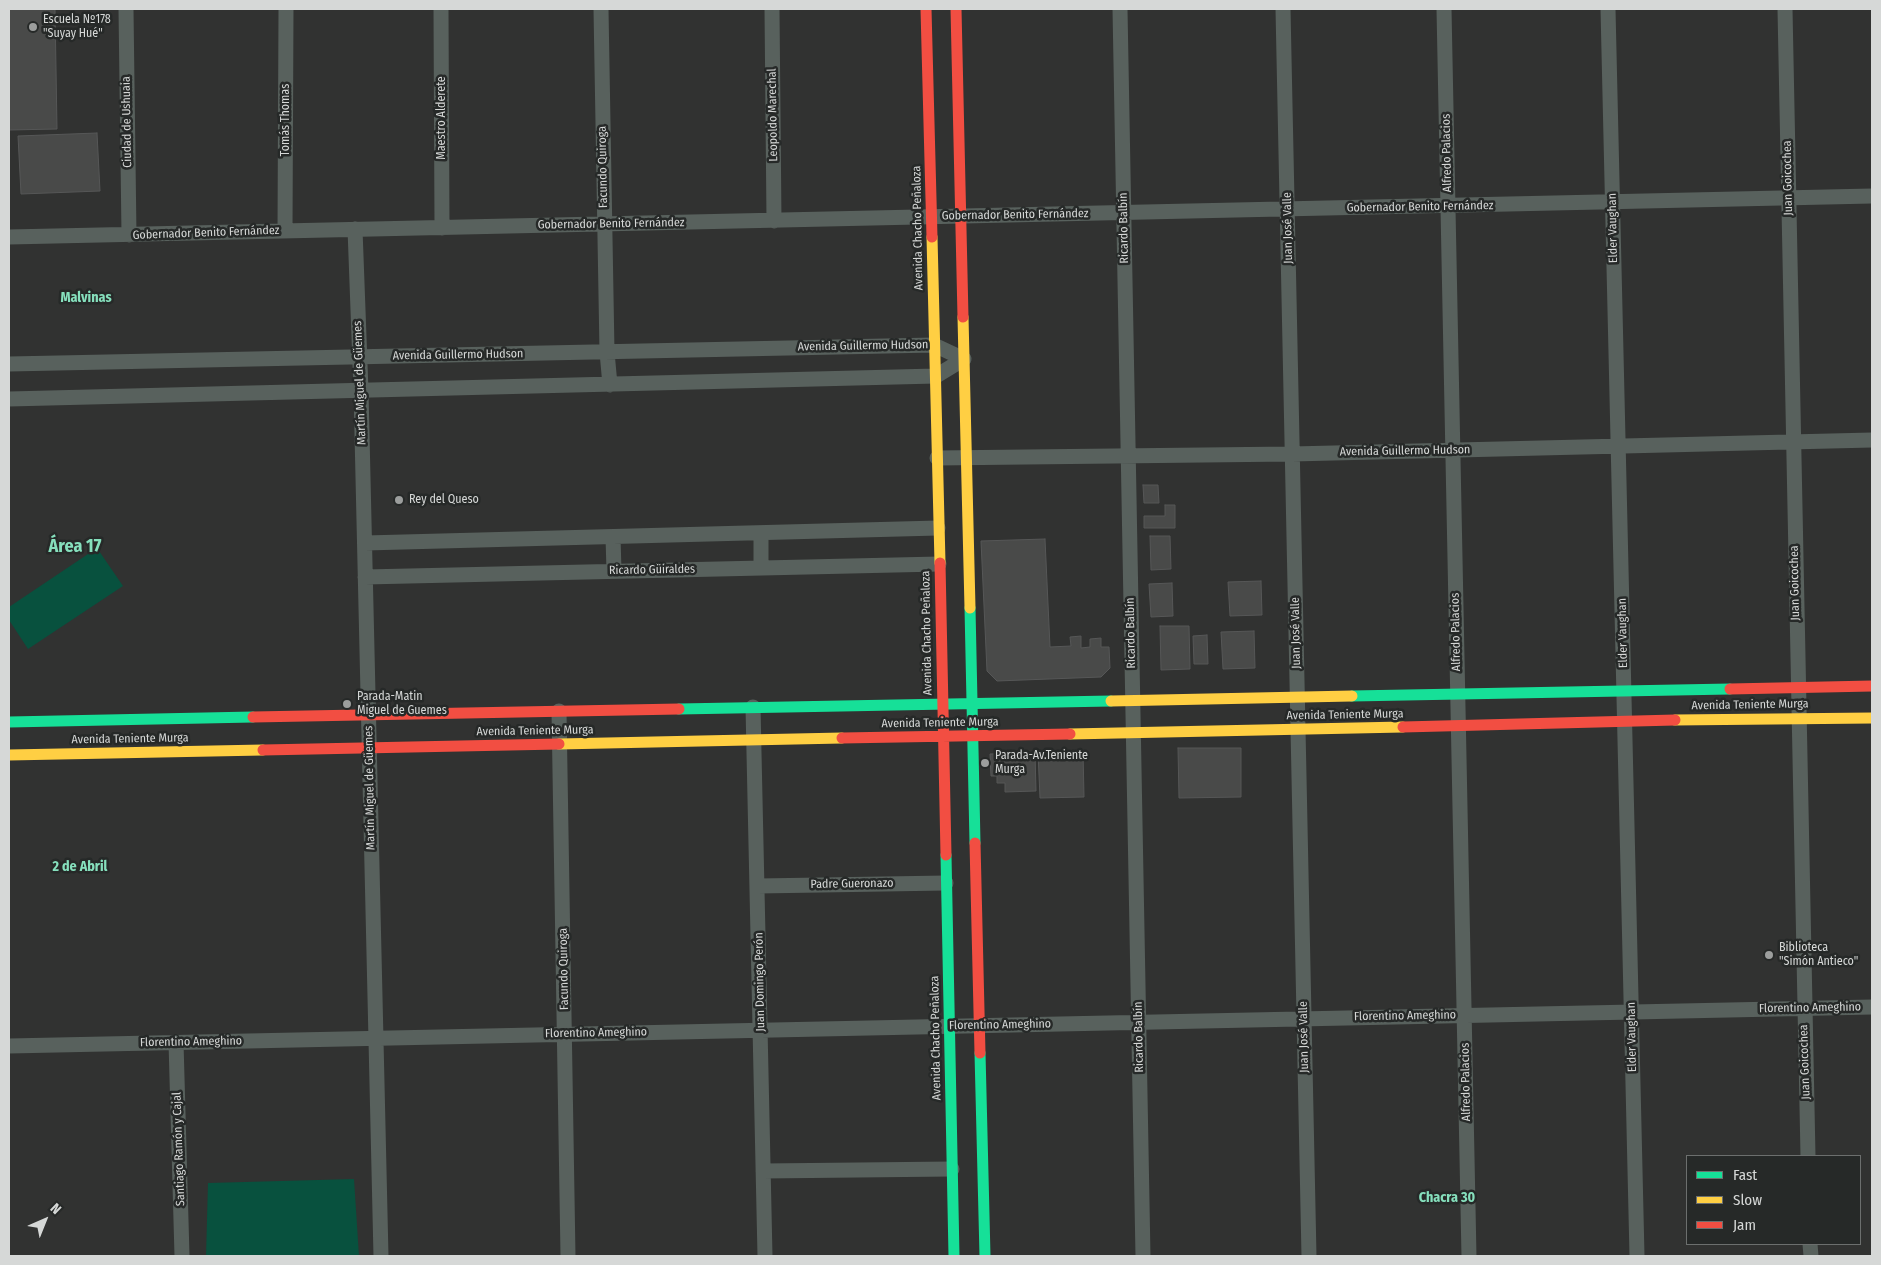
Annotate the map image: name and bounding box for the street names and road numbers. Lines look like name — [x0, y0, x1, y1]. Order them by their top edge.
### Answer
street label: Leopoldo Marechal — [765, 68, 781, 162]
street label: Ciudad de Ushuaia — [119, 76, 135, 168]
street label: Maestro Alderete — [435, 76, 449, 160]
street label: Tomás Thomas — [279, 84, 293, 156]
street label: Alfredo Palacios — [1439, 114, 1455, 192]
street label: Facundo Quiroga — [595, 126, 611, 208]
street label: Juan Goicochea — [1780, 140, 1796, 216]
street label: Avenida Chacho Peñaloza — [910, 166, 926, 290]
street label: Ricardo Balbín — [1116, 192, 1132, 264]
street label: Juan José Valle — [1280, 192, 1296, 264]
street label: Elder Vaughan — [1605, 193, 1621, 263]
street label: Gobernador Benito Fernández — [1346, 199, 1494, 215]
street label: Gobernador Benito Fernández — [941, 207, 1089, 223]
street label: Gobernador Benito Fernández — [537, 216, 685, 232]
street label: Gobernador Benito Fernández — [132, 223, 280, 243]
street label: Martín Miguel de Güemes — [351, 321, 369, 445]
street label: Avenida Guillermo Hudson — [798, 338, 928, 354]
street label: Avenida Guillermo Hudson — [393, 347, 523, 363]
street label: Avenida Guillermo Hudson — [1340, 443, 1470, 459]
street label: Juan Goicochea — [1787, 545, 1803, 621]
street label: Ricardo Güiraldes — [609, 562, 695, 578]
street label: Avenida Chacho Peñaloza — [919, 571, 935, 695]
street label: Alfredo Palacios — [1448, 593, 1464, 671]
street label: Ricardo Balbín — [1123, 597, 1139, 669]
street label: Juan José Valle — [1288, 597, 1304, 669]
street label: Elder Vaughan — [1615, 598, 1631, 668]
street label: Avenida Teniente Murga — [1691, 697, 1809, 713]
street label: Avenida Teniente Murga — [1286, 707, 1404, 723]
street label: Avenida Teniente Murga — [881, 715, 999, 731]
street label: Avenida Teniente Murga — [476, 723, 594, 739]
street label: Martín Miguel de Güemes — [362, 726, 378, 850]
street label: Avenida Teniente Murga — [71, 731, 189, 747]
street label: Padre Gueronazo — [810, 876, 894, 892]
street label: Facundo Quiroga — [556, 928, 572, 1010]
street label: Juan Domingo Perón — [752, 932, 768, 1032]
street label: Avenida Chacho Peñaloza — [928, 976, 944, 1100]
street label: Florentino Ameghino — [1759, 1000, 1861, 1016]
street label: Ricardo Balbín — [1131, 1001, 1147, 1073]
street label: Juan José Valle — [1296, 1001, 1312, 1073]
street label: Elder Vaughan — [1624, 1002, 1640, 1072]
street label: Florentino Ameghino — [1354, 1008, 1456, 1024]
street label: Florentino Ameghino — [949, 1017, 1051, 1033]
street label: Juan Goicochea — [1796, 1024, 1814, 1100]
street label: Florentino Ameghino — [545, 1025, 647, 1041]
street label: Florentino Ameghino — [140, 1034, 242, 1050]
street label: Alfredo Palacios — [1458, 1043, 1474, 1121]
street label: Santiago Ramón y Cajal — [170, 1092, 188, 1206]

